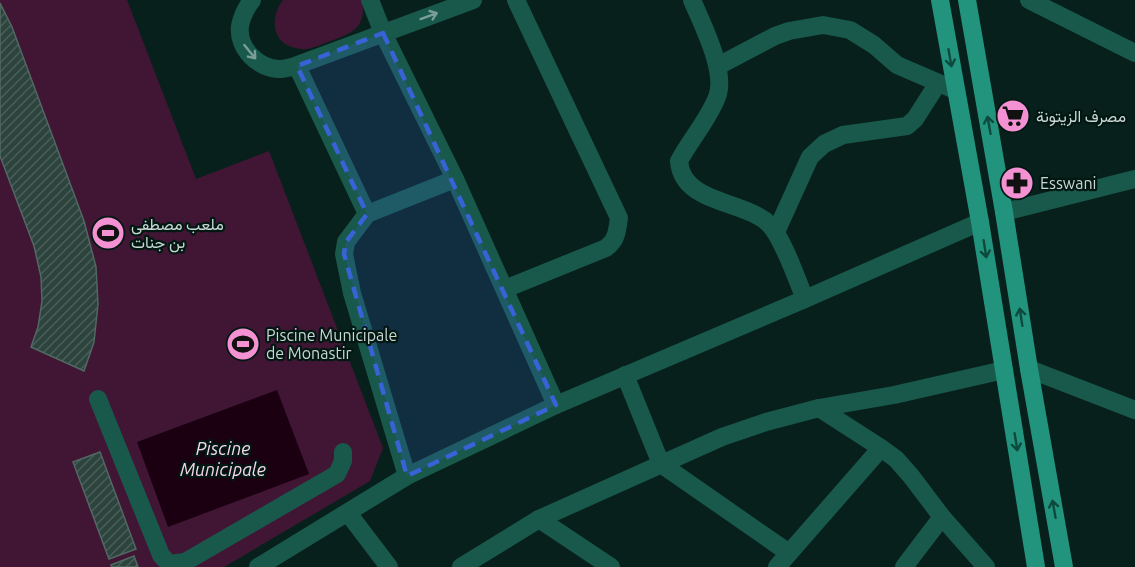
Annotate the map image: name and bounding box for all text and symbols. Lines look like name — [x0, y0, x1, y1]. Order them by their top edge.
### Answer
one-way arrow — [419, 10, 438, 21]
one-way arrow — [243, 44, 256, 60]
one-way arrow — [944, 47, 955, 67]
supermarket icon: مصرف الزيتونة — [995, 98, 1031, 134]
place label: مصرف الزيتونة — [1036, 107, 1126, 127]
one-way arrow — [983, 116, 994, 135]
pharmacy icon: Esswani — [999, 165, 1035, 201]
place label: Esswani — [1040, 174, 1097, 192]
sports icon: ملعب مصطفى بن جنات — [90, 215, 126, 251]
place label: ملعب مصطفى بن جنات — [131, 215, 224, 253]
one-way arrow — [979, 239, 990, 259]
one-way arrow — [1015, 308, 1026, 328]
sports icon: Piscine Municipale de Monastir — [225, 326, 261, 362]
place label: Piscine Municipale de Monastir — [266, 326, 397, 362]
one-way arrow — [1010, 432, 1021, 451]
water label: Piscine Municipale — [180, 438, 266, 479]
one-way arrow — [1048, 500, 1059, 520]

